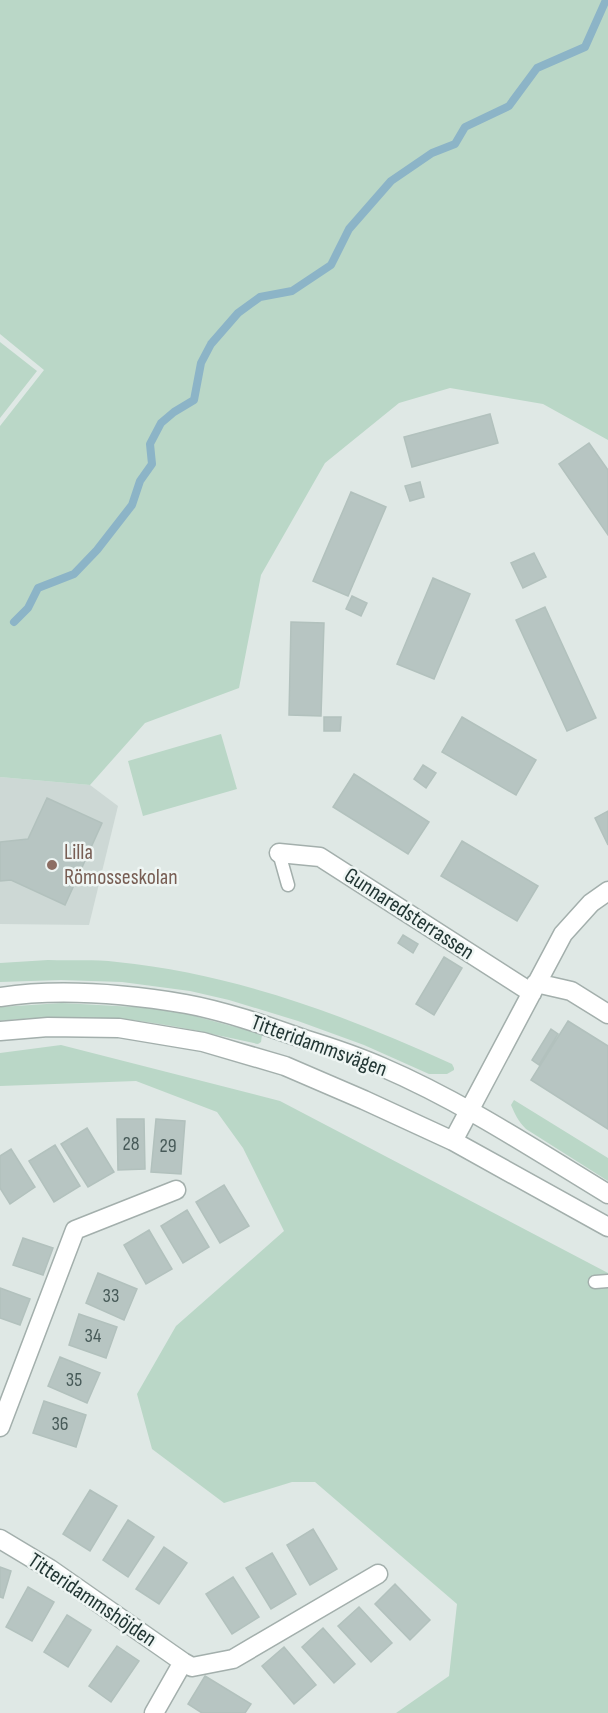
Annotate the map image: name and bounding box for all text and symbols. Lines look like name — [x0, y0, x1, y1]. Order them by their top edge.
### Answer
place label: Lilla Römosseskolan — [64, 839, 178, 891]
marker: Lilla Römosseskolan — [45, 858, 59, 872]
street label: Gunnaredsterrassen — [339, 862, 479, 966]
street label: Titteridammsvägen — [247, 1009, 391, 1083]
house number: 28 — [123, 1132, 140, 1156]
house number: 29 — [159, 1134, 177, 1158]
house number: 33 — [103, 1284, 119, 1308]
house number: 34 — [85, 1324, 101, 1348]
house number: 35 — [66, 1368, 82, 1392]
house number: 36 — [51, 1412, 69, 1436]
street label: Titteridammshöjden — [23, 1547, 161, 1653]

